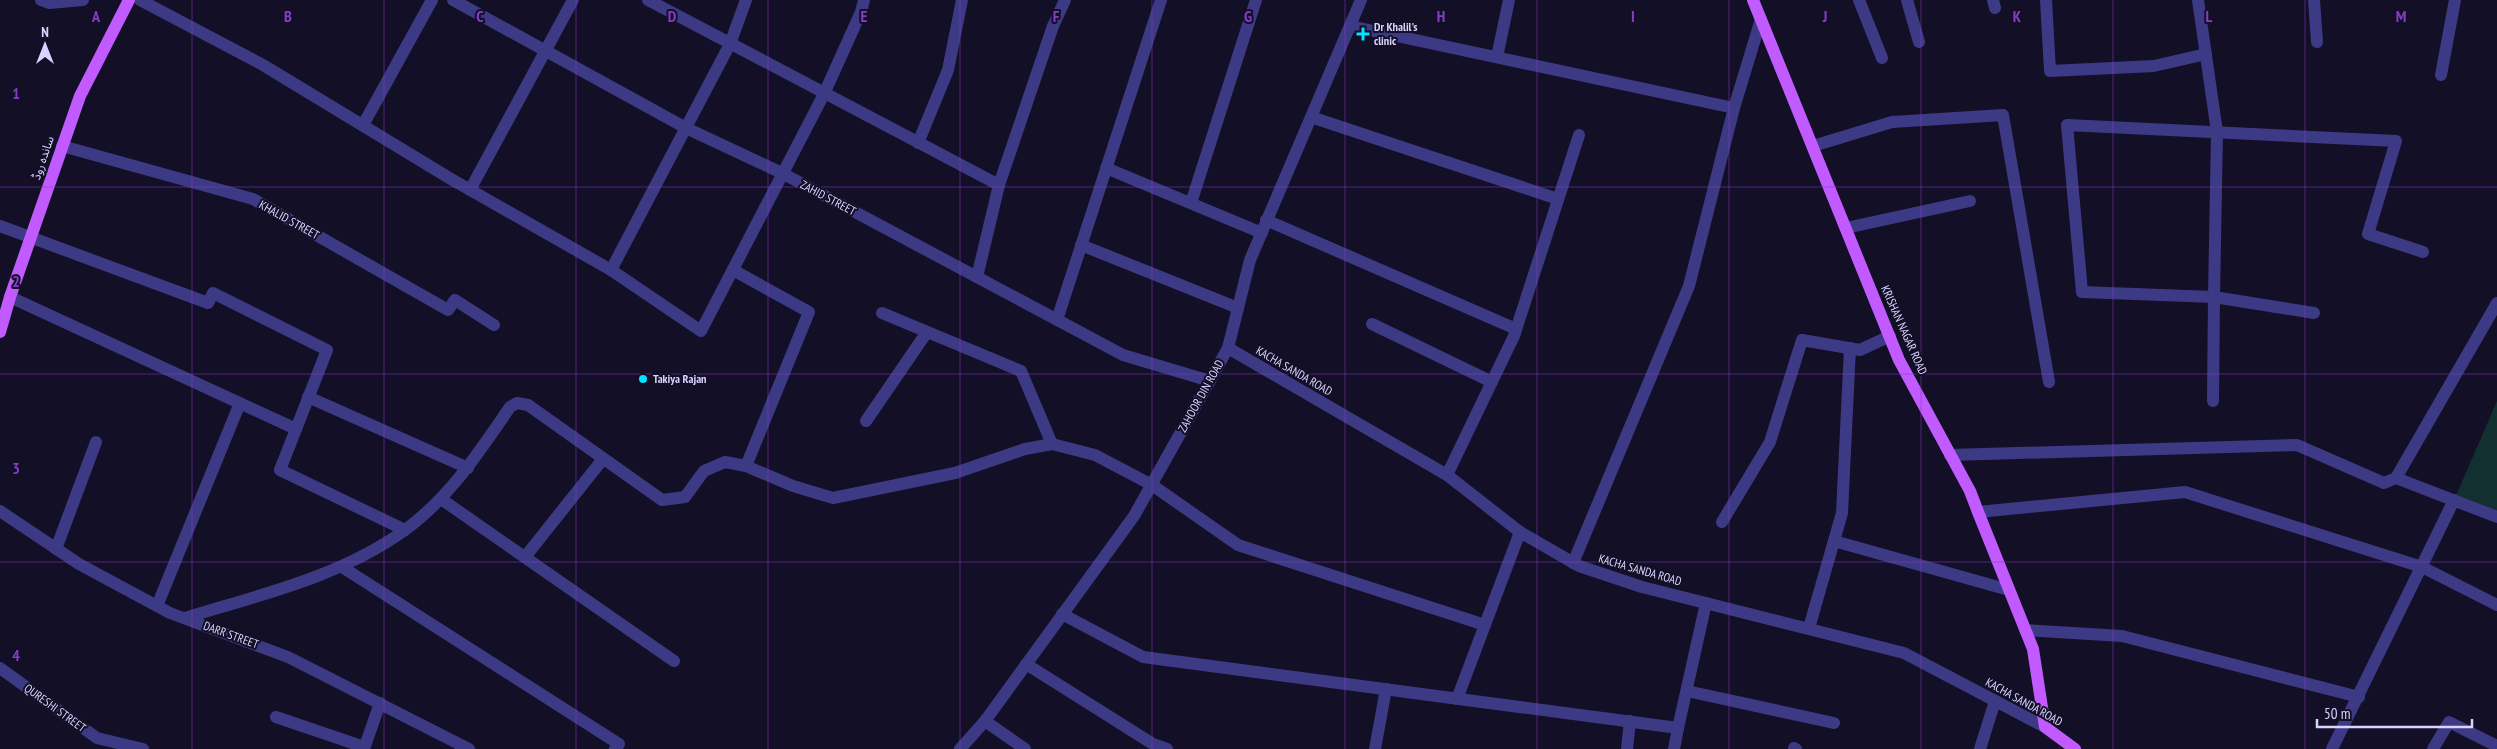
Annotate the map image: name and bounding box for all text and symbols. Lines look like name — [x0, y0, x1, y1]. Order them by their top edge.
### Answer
text: A — [91, 6, 101, 26]
text: B — [284, 6, 292, 26]
text: C — [476, 6, 484, 26]
text: D — [668, 6, 677, 26]
text: E — [861, 6, 868, 26]
text: F — [1053, 6, 1060, 26]
text: G — [1244, 6, 1252, 26]
text: H — [1437, 6, 1445, 26]
text: I — [1631, 6, 1635, 26]
text: J — [1822, 6, 1827, 26]
text: K — [2013, 6, 2022, 26]
text: L — [2206, 6, 2213, 26]
text: M — [2396, 6, 2406, 26]
place label: Dr Khalil's clinic — [1374, 19, 1418, 48]
north arrow — [20, 20, 70, 70]
text: N — [41, 23, 49, 41]
marker: Dr Khalil's clinic — [1356, 27, 1370, 41]
text: 1 — [12, 83, 20, 103]
street label: ساندہ روڈ — [28, 134, 57, 182]
street label: ZAHID STREET — [798, 177, 859, 219]
street label: KHALID STREET — [256, 197, 323, 243]
text: 2 — [12, 271, 20, 291]
street label: KRISHAN NAGAR ROAD — [1878, 283, 1931, 377]
street label: KACHA SANDA ROAD — [1253, 343, 1335, 398]
street label: ZAHOOR DIN ROAD — [1174, 357, 1227, 435]
place label: Takiya Rajan — [653, 371, 707, 386]
marker: Takiya Rajan — [637, 373, 649, 385]
text: 3 — [12, 458, 20, 478]
street label: KACHA SANDA ROAD — [1597, 551, 1683, 589]
street label: DARR STREET — [201, 618, 261, 652]
text: 4 — [12, 645, 20, 665]
street label: KACHA SANDA ROAD — [1983, 674, 2065, 729]
street label: QURESHI STREET — [22, 680, 90, 735]
scale bar — [2317, 696, 2472, 728]
text: 50 m — [2324, 704, 2350, 723]

